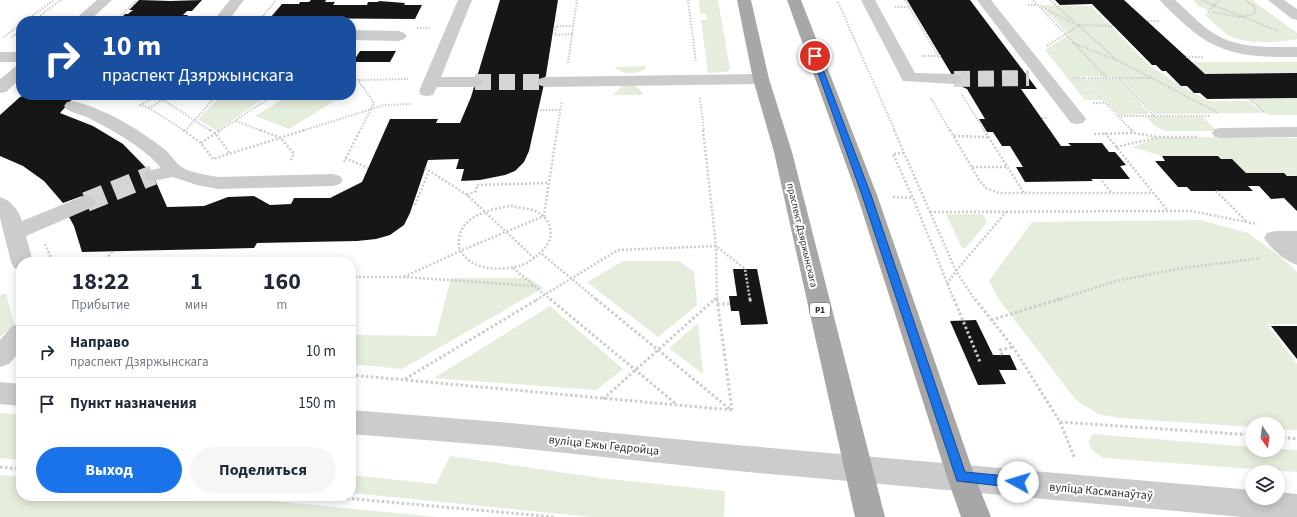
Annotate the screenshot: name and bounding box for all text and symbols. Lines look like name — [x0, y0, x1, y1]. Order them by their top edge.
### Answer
text: 10 m — [102, 26, 161, 66]
icon: right — [36, 32, 88, 84]
pin — [798, 39, 832, 73]
icon: arrive — [804, 45, 826, 67]
text: праспект Дзяржынскага — [102, 63, 294, 88]
street label: праспект Дзяржынскага — [783, 182, 821, 289]
text: 18:22 — [71, 264, 129, 299]
text: 1 — [190, 264, 203, 299]
text: 160 — [263, 264, 301, 299]
text: Прибытие — [71, 296, 130, 314]
text: мин — [185, 296, 208, 314]
text: m — [276, 296, 287, 314]
road number: Р1 — [810, 303, 830, 317]
text: Направо — [70, 332, 129, 353]
icon: right — [36, 341, 58, 363]
text: 10 m — [306, 341, 336, 362]
text: праспект Дзяржынскага — [70, 353, 208, 371]
icon: arrive — [36, 393, 58, 415]
text: Пункт назначения — [70, 393, 197, 414]
text: 150 m — [298, 393, 336, 414]
north arrow — [1245, 417, 1285, 457]
map controls — [1245, 417, 1285, 505]
street label: вуліца Ежы Гедройца — [548, 431, 660, 460]
button: Выход — [36, 447, 182, 493]
button: Поделиться — [190, 447, 336, 493]
position arrow — [997, 461, 1039, 503]
button: layers — [1245, 465, 1285, 505]
street label: вуліца Касманаўтаў — [1049, 479, 1154, 505]

